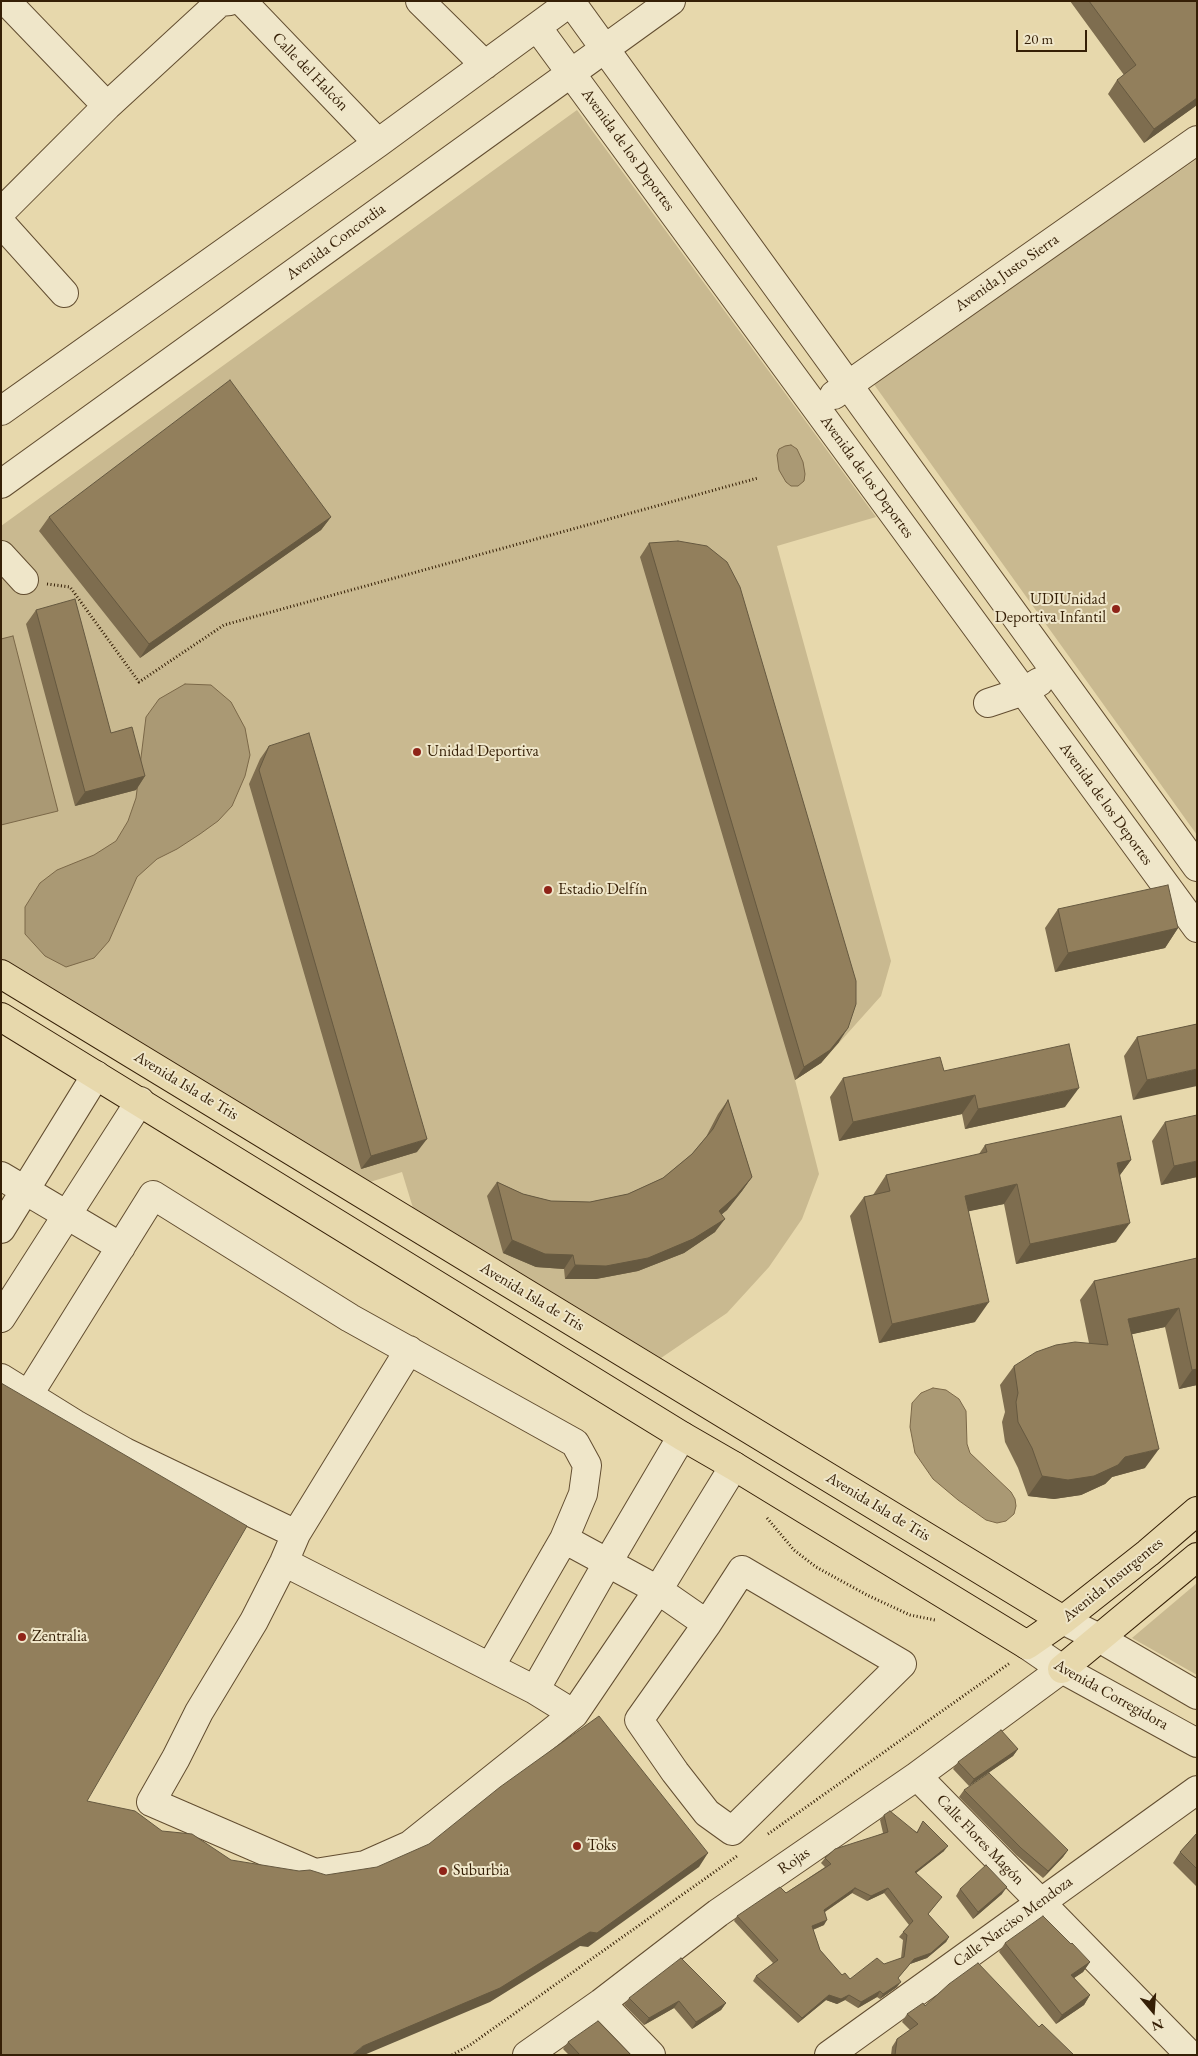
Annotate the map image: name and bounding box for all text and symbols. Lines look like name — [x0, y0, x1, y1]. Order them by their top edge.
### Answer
scale bar — [1018, 20, 1089, 52]
street label: Calle del Halcón — [268, 29, 352, 115]
text: 20 m — [1024, 29, 1053, 48]
street label: Avenida de los Deportes — [577, 85, 679, 215]
street label: Avenida Concordia — [282, 199, 390, 285]
street label: Avenida Justo Sierra — [951, 230, 1063, 316]
street label: Avenida de los Deportes — [816, 412, 918, 542]
place label: UDIUnidad Deportiva Infantil — [995, 590, 1106, 628]
marker: UDIUnidad Deportiva Infantil — [1110, 603, 1122, 615]
street label: Avenida de los Deportes — [1055, 739, 1157, 869]
place label: Unidad Deportiva — [427, 742, 539, 762]
marker: Unidad Deportiva — [411, 746, 423, 758]
place label: Estadio Delfín — [558, 880, 647, 900]
marker: Estadio Delfín — [542, 884, 554, 896]
street label: Avenida Isla de Tris — [130, 1047, 242, 1125]
street label: Avenida Isla de Tris — [476, 1258, 588, 1336]
street label: Avenida Isla de Tris — [822, 1468, 934, 1546]
street label: Avenida Insurgentes — [1059, 1534, 1167, 1626]
place label: Zentralia — [32, 1627, 87, 1647]
marker: Zentralia — [16, 1631, 28, 1643]
street label: Avenida Corregidora — [1051, 1656, 1171, 1734]
street label: Calle Flores Magón — [932, 1791, 1028, 1889]
place label: Toks — [587, 1836, 616, 1856]
marker: Toks — [571, 1840, 583, 1852]
street label: Rojas — [774, 1843, 814, 1879]
place label: Suburbia — [453, 1861, 509, 1881]
marker: Suburbia — [437, 1865, 449, 1877]
street label: Calle Narciso Mendoza — [950, 1872, 1076, 1972]
north arrow — [1128, 1986, 1178, 2036]
text: N — [1149, 2015, 1166, 2036]

